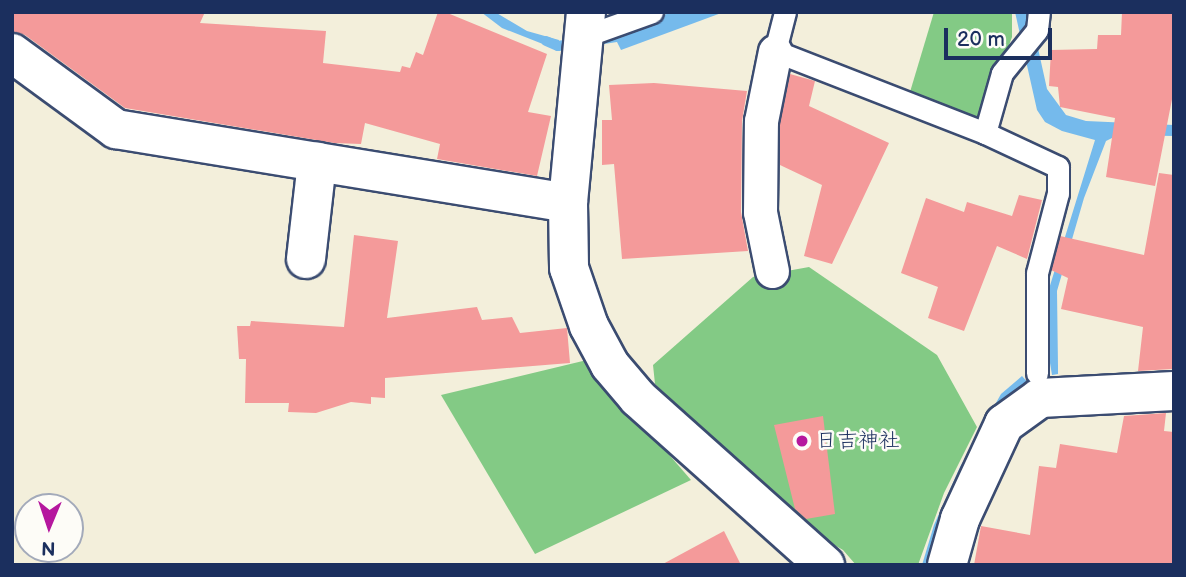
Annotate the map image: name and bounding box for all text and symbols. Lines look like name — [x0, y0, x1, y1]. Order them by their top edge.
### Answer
scale bar — [948, 14, 1056, 58]
text: 20 m — [957, 27, 1005, 52]
place label: 日吉神社 — [816, 428, 900, 454]
marker: 日吉神社 — [794, 433, 810, 449]
north arrow — [14, 493, 84, 563]
text: N — [41, 536, 56, 559]

